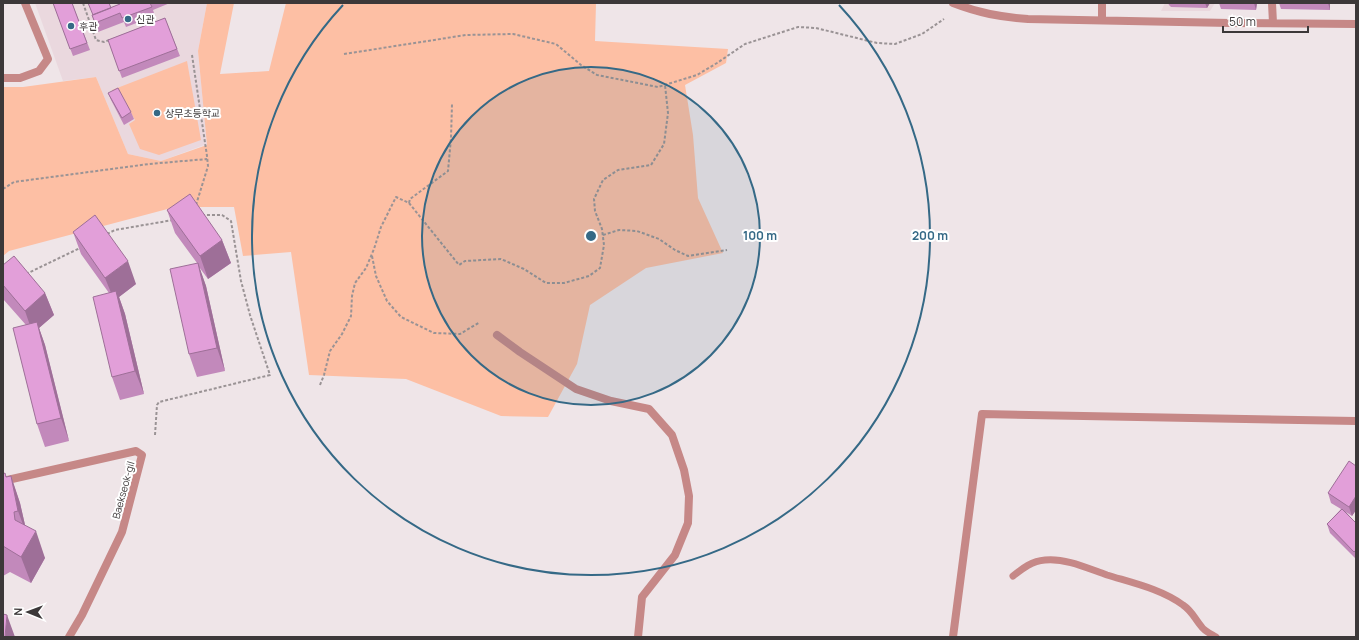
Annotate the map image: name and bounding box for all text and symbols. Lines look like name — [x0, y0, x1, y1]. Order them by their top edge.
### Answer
scale bar — [1223, 8, 1308, 34]
place label: 신관 — [136, 12, 155, 26]
text: 50 m — [1229, 13, 1256, 30]
marker: 신관 — [123, 14, 133, 24]
place label: 후관 — [79, 19, 98, 33]
marker: 후관 — [66, 21, 76, 31]
place label: 상무초등학교 — [165, 106, 220, 120]
marker: 상무초등학교 — [152, 108, 162, 118]
text: 100 m — [743, 227, 777, 244]
text: 200 m — [912, 227, 948, 244]
centre of rings — [584, 229, 598, 243]
street label: Baekseok-gil — [109, 460, 137, 520]
north arrow — [8, 592, 48, 632]
text: N — [10, 608, 25, 616]

